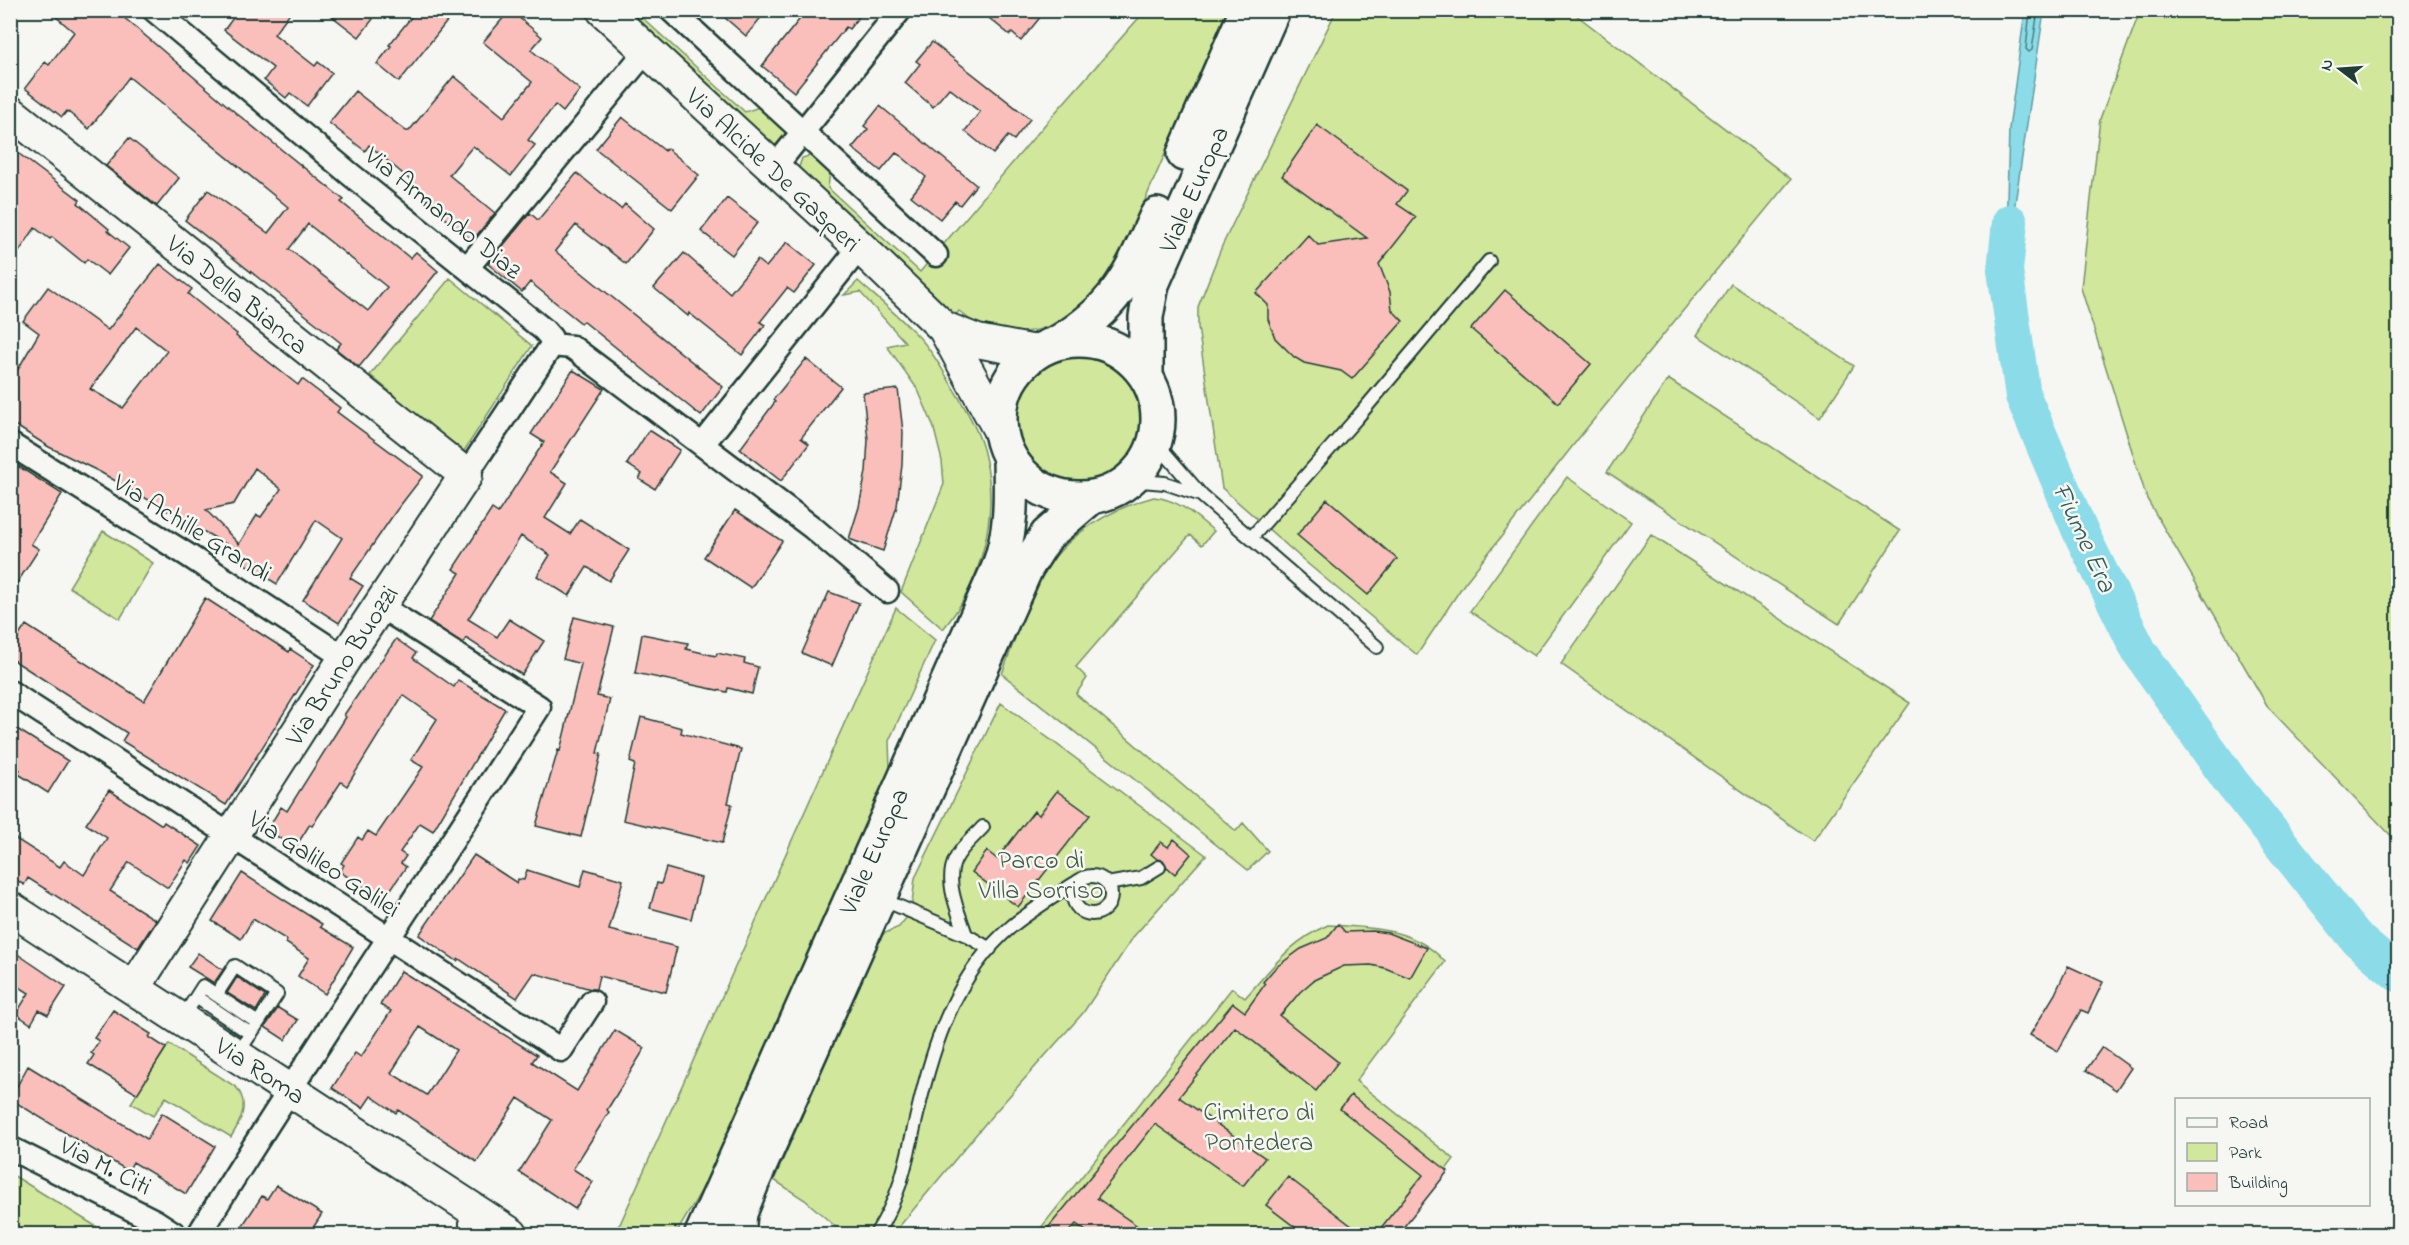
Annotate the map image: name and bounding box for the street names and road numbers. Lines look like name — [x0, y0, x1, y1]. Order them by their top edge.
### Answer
street label: Via Alcide De Gasperi — [675, 79, 868, 263]
street label: Viale Europa — [1151, 121, 1241, 261]
street label: Via Armando Diaz — [354, 138, 529, 290]
street label: Via Della Bianca — [156, 226, 315, 366]
street label: Via Achille Grandi — [104, 465, 278, 594]
street label: Via Bruno Buozzi — [277, 579, 410, 755]
street label: Viale Europa — [831, 783, 921, 923]
street label: Via Galileo Galilei — [239, 802, 407, 929]
street label: Via Roma — [206, 1029, 312, 1116]
street label: Via M. Citi — [51, 1128, 157, 1207]

